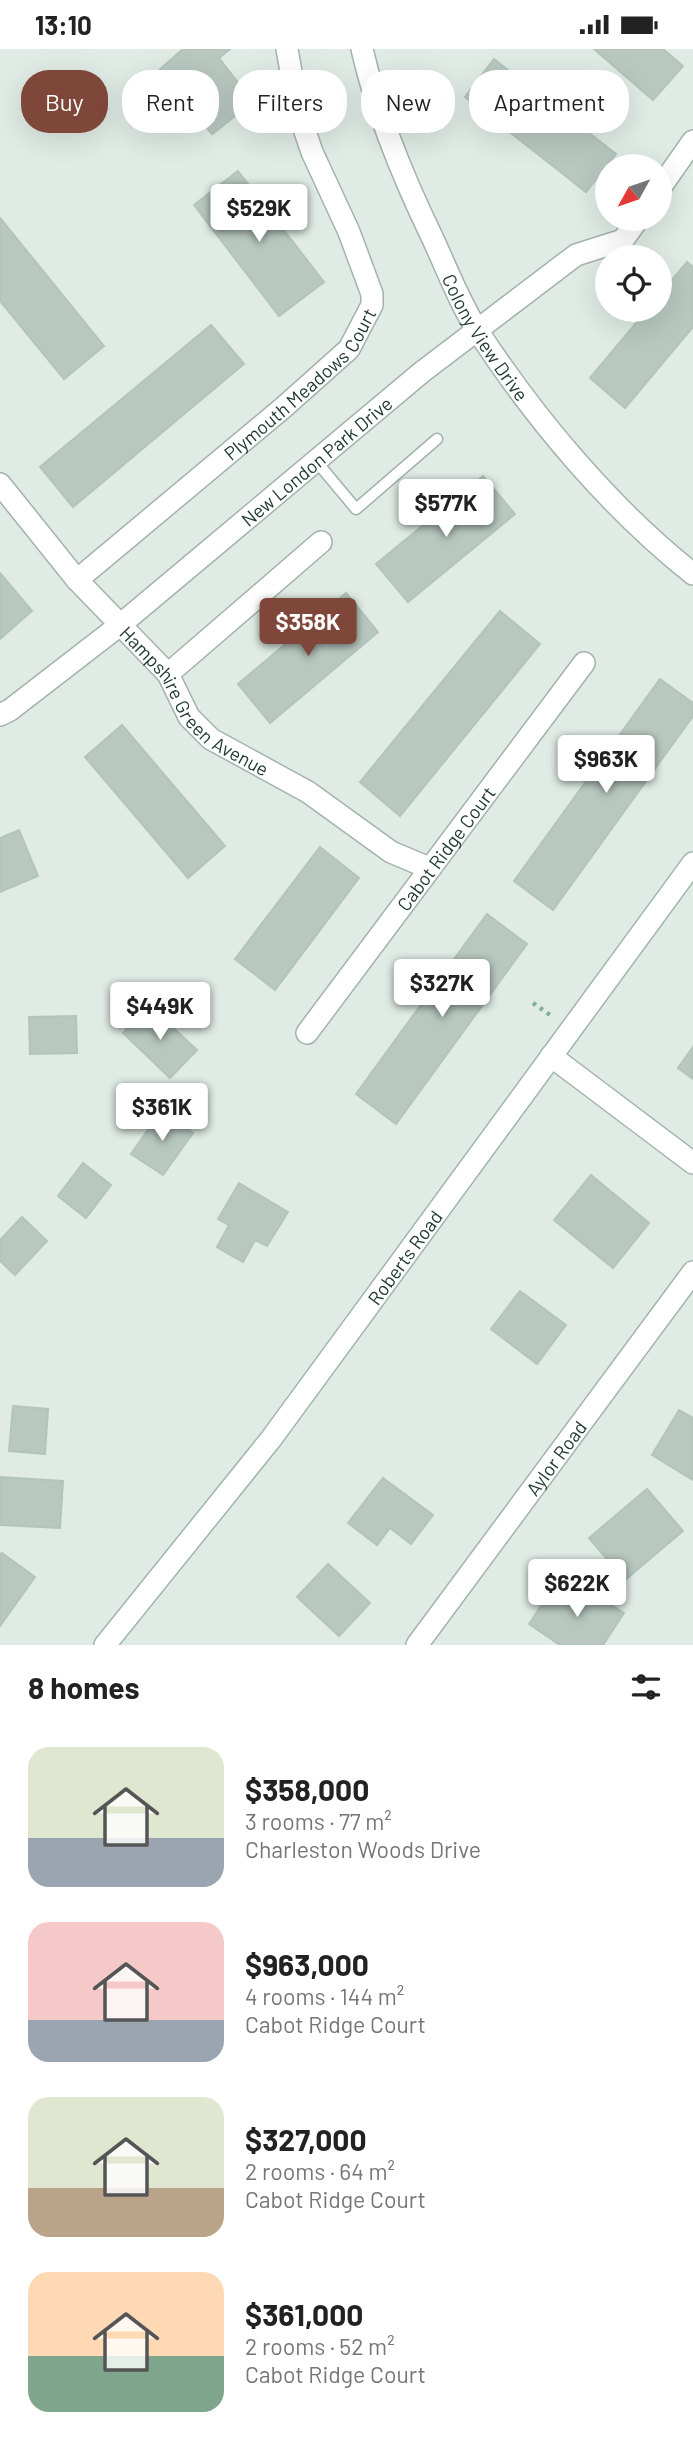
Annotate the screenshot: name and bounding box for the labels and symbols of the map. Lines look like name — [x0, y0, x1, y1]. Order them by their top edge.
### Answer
north arrow — [595, 154, 672, 231]
pin: $529K — [210, 185, 308, 244]
street label: Colony View Drive — [438, 270, 534, 405]
street label: Plymouth Meadows Court — [219, 304, 380, 464]
street label: New London Park Drive — [236, 391, 396, 531]
pin: $577K — [397, 479, 495, 539]
pin: $358K — [259, 599, 357, 658]
street label: Hampshire Green Avenue — [116, 621, 273, 780]
pin: $963K — [557, 735, 655, 795]
street label: Cabot Ridge Court — [391, 781, 499, 915]
pin: $327K — [393, 960, 491, 1019]
pin: $449K — [111, 983, 209, 1042]
pin: $361K — [113, 1083, 211, 1143]
street label: Roberts Road — [362, 1205, 446, 1309]
street label: Aylor Road — [520, 1416, 591, 1500]
pin: $622K — [528, 1559, 626, 1619]

